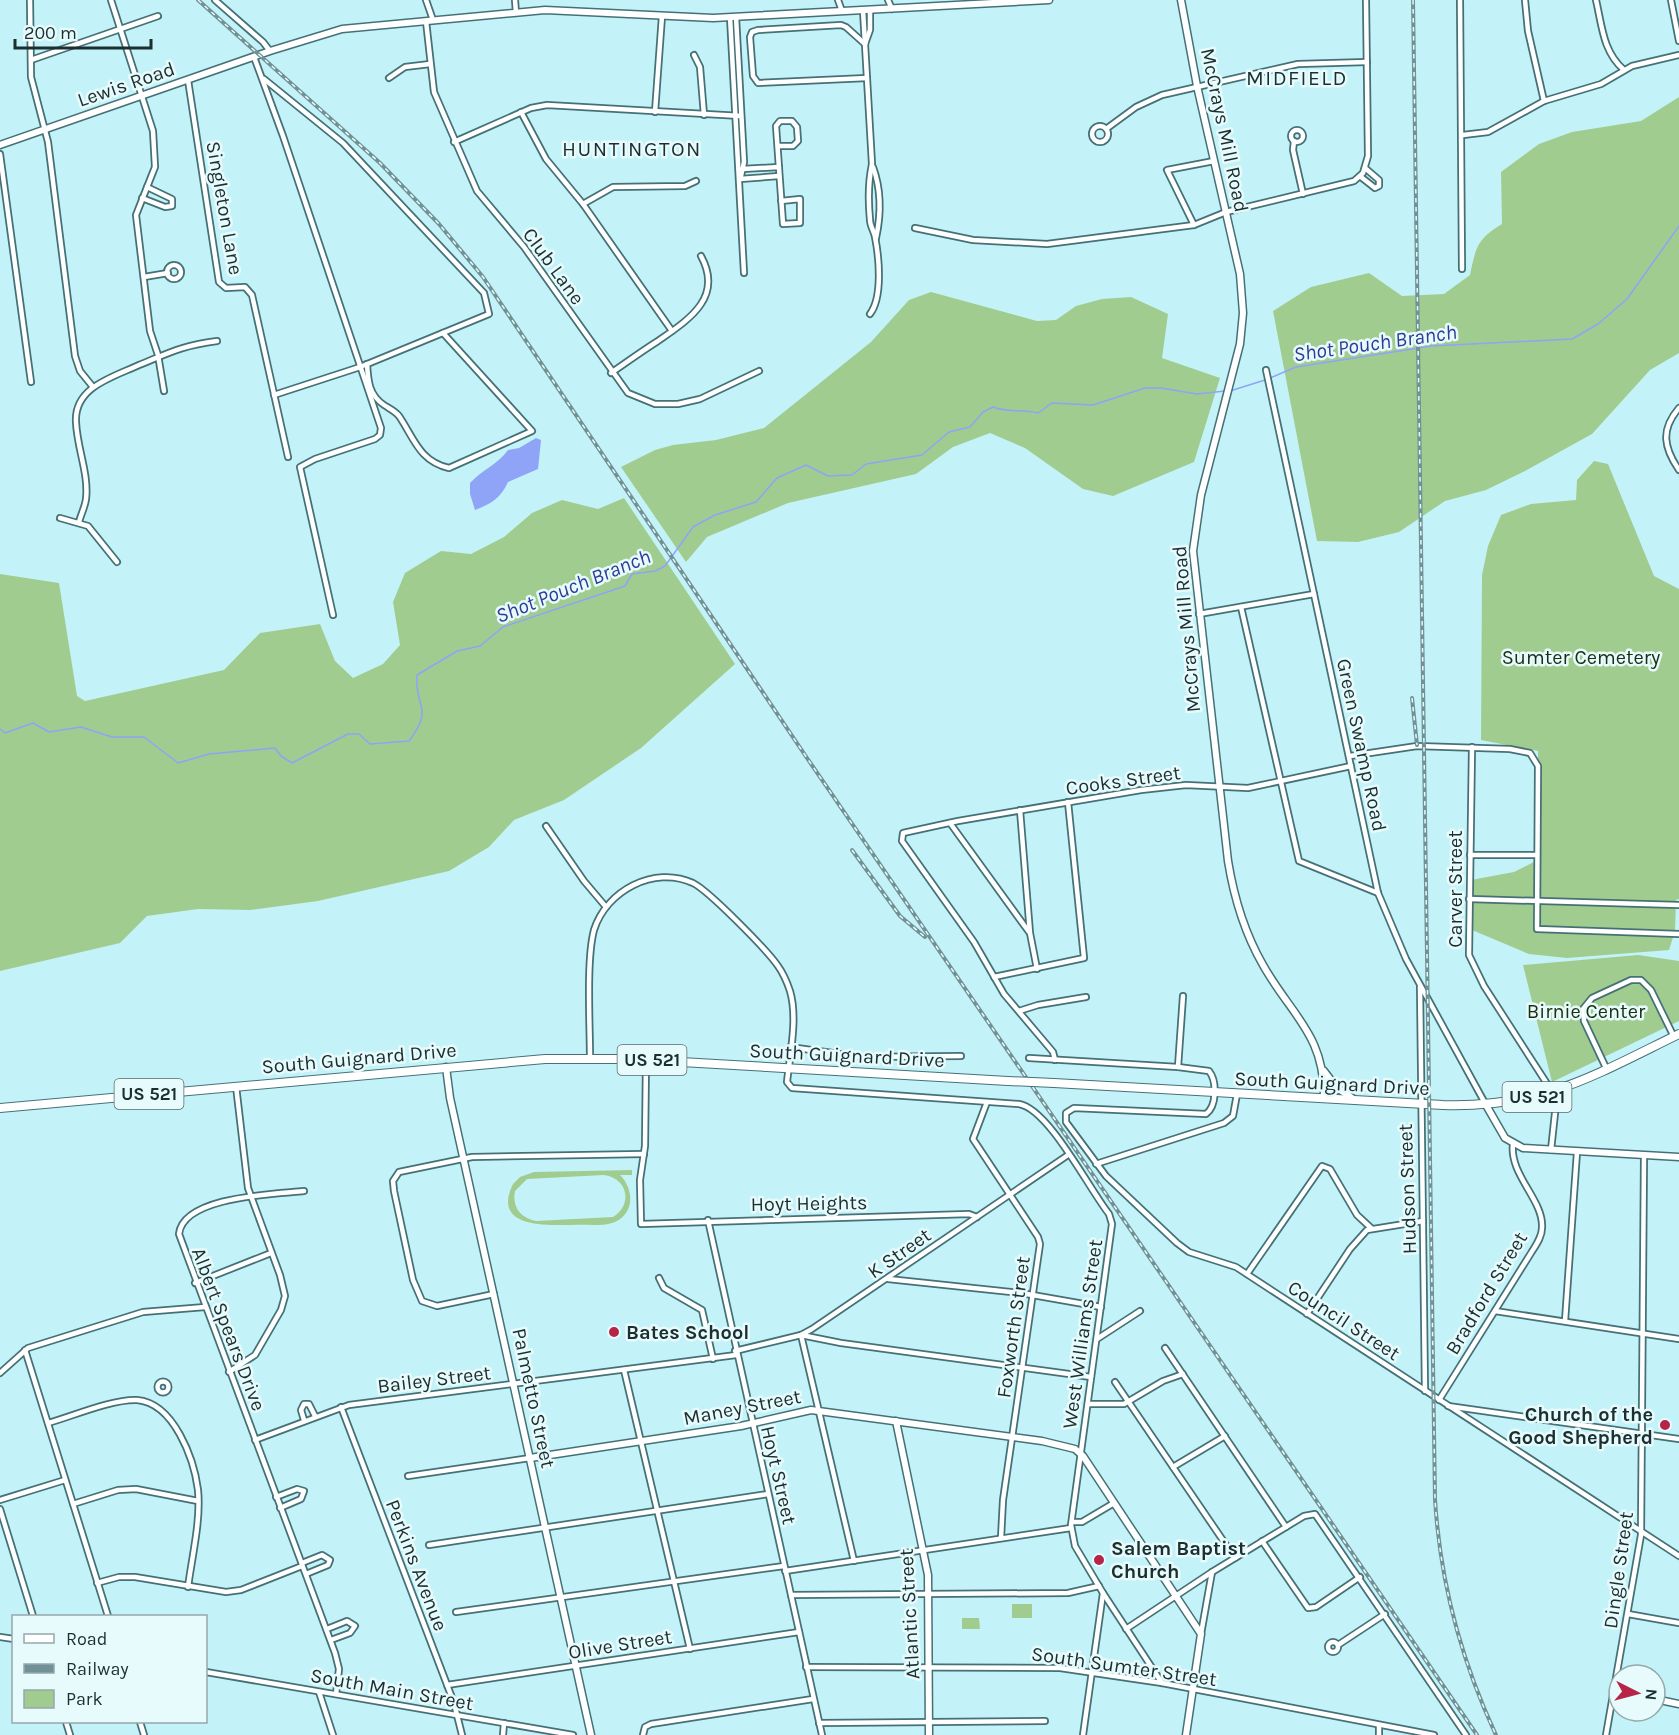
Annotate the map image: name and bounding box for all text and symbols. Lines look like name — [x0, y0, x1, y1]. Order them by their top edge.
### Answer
scale bar — [15, 12, 152, 50]
text: 200 m — [24, 22, 77, 44]
street label: McCrays Mill Road — [1196, 46, 1253, 214]
street label: Lewis Road — [74, 57, 178, 112]
district label: MIDFIELD — [1246, 66, 1348, 90]
district label: HUNTINGTON — [562, 137, 702, 161]
street label: Singleton Lane — [201, 139, 248, 277]
street label: Club Lane — [518, 223, 589, 309]
water label: Shot Pouch Branch — [1292, 320, 1458, 366]
water label: Shot Pouch Branch — [492, 544, 654, 628]
street label: McCrays Mill Road — [1168, 545, 1205, 713]
park label: Sumter Cemetery — [1502, 646, 1660, 669]
street label: Green Swamp Road — [1332, 657, 1391, 834]
street label: Cooks Street — [1064, 761, 1182, 800]
street label: Carver Street — [1444, 830, 1467, 948]
park label: Birnie Center — [1527, 1000, 1646, 1023]
street label: South Guignard Drive — [261, 1039, 457, 1078]
street label: South Guignard Drive — [749, 1039, 945, 1072]
road number: US 521 — [618, 1045, 686, 1075]
street label: South Guignard Drive — [1234, 1067, 1430, 1100]
road number: US 521 — [114, 1079, 184, 1109]
road number: US 521 — [1502, 1082, 1572, 1112]
street label: Hudson Street — [1394, 1123, 1421, 1255]
street label: Hoyt Heights — [750, 1191, 868, 1216]
street label: K Street — [863, 1223, 936, 1283]
street label: Bradford Street — [1441, 1227, 1532, 1359]
street label: West Williams Street — [1058, 1237, 1107, 1430]
street label: Albert Spears Drive — [187, 1244, 270, 1414]
street label: Foxworth Street — [992, 1254, 1035, 1399]
street label: Council Street — [1283, 1276, 1404, 1365]
place label: Bates School — [626, 1321, 749, 1344]
marker: Bates School — [607, 1325, 621, 1339]
street label: Palmetto Street — [507, 1326, 560, 1471]
street label: Bailey Street — [376, 1361, 493, 1398]
street label: Maney Street — [681, 1385, 803, 1430]
place label: Church of the Good Shepherd — [1508, 1403, 1653, 1449]
marker: Church of the Good Shepherd — [1658, 1418, 1672, 1432]
street label: Hoyt Street — [756, 1423, 801, 1527]
street label: Perkins Avenue — [381, 1496, 452, 1634]
street label: Dingle Street — [1599, 1510, 1638, 1630]
place label: Salem Baptist Church — [1111, 1537, 1246, 1583]
street label: Atlantic Street — [895, 1547, 924, 1680]
marker: Salem Baptist Church — [1092, 1553, 1106, 1567]
legend — [12, 1615, 207, 1723]
street label: Olive Street — [567, 1625, 674, 1664]
text: Road — [66, 1628, 107, 1650]
street label: South Sumter Street — [1030, 1642, 1219, 1691]
text: Railway — [66, 1658, 129, 1680]
north arrow — [1607, 1663, 1667, 1723]
street label: South Main Street — [309, 1664, 476, 1715]
text: Park — [66, 1688, 103, 1710]
text: N — [1641, 1688, 1661, 1701]

